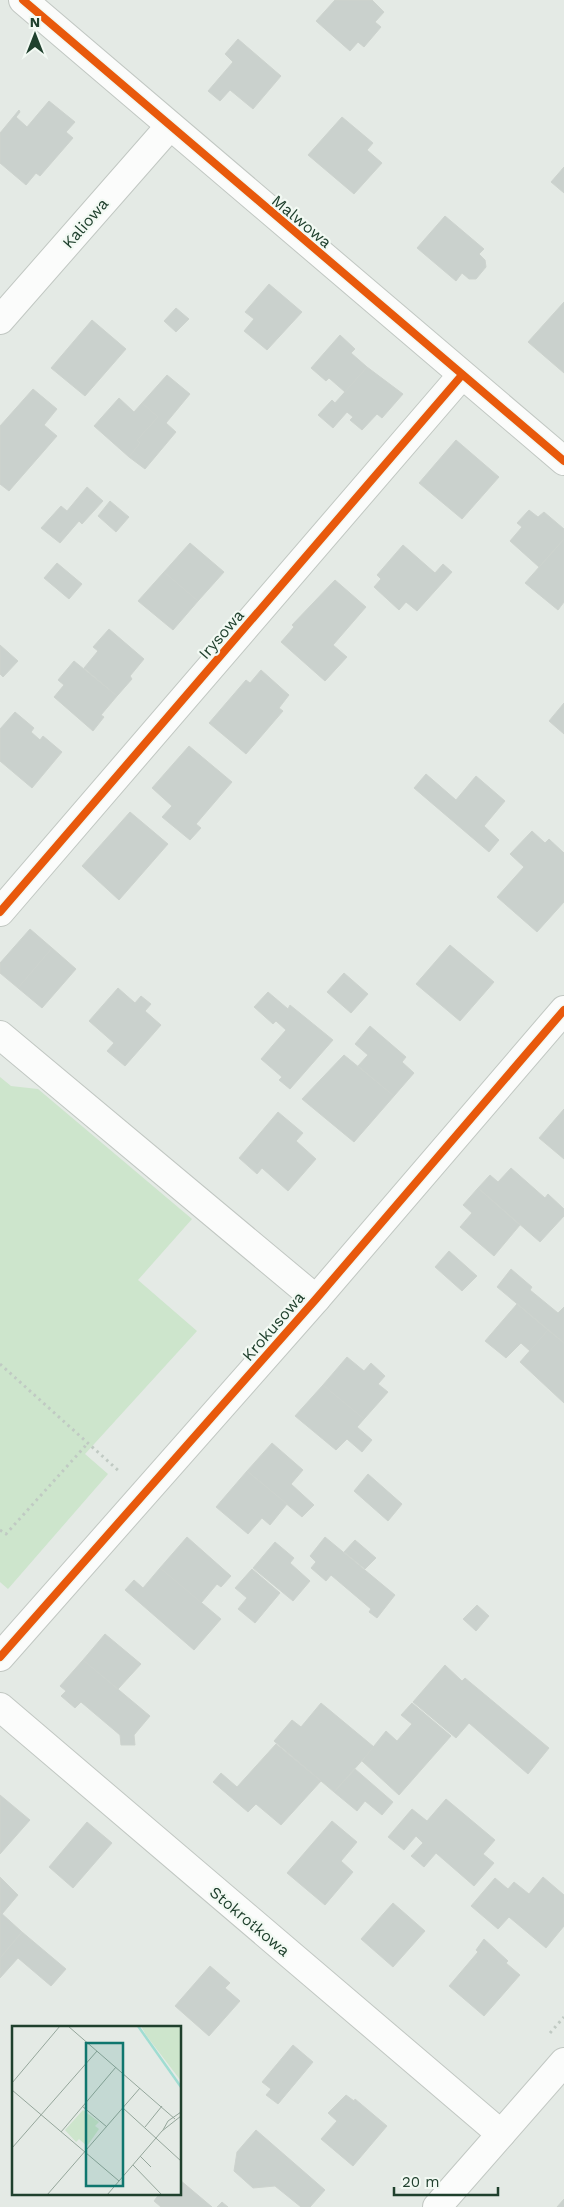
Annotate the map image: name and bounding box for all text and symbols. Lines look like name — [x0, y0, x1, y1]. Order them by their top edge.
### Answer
north arrow — [10, 10, 60, 60]
text: N — [30, 14, 40, 30]
street label: Malwowa — [268, 191, 335, 252]
street label: Kaliowa — [58, 194, 112, 252]
street label: Irysowa — [195, 606, 248, 663]
street label: Krokusowa — [238, 1288, 309, 1365]
street label: Stokrotkowa — [206, 1882, 293, 1960]
inset map — [12, 2026, 181, 2194]
scale bar — [394, 2164, 498, 2196]
text: 20 m — [402, 2173, 440, 2191]

